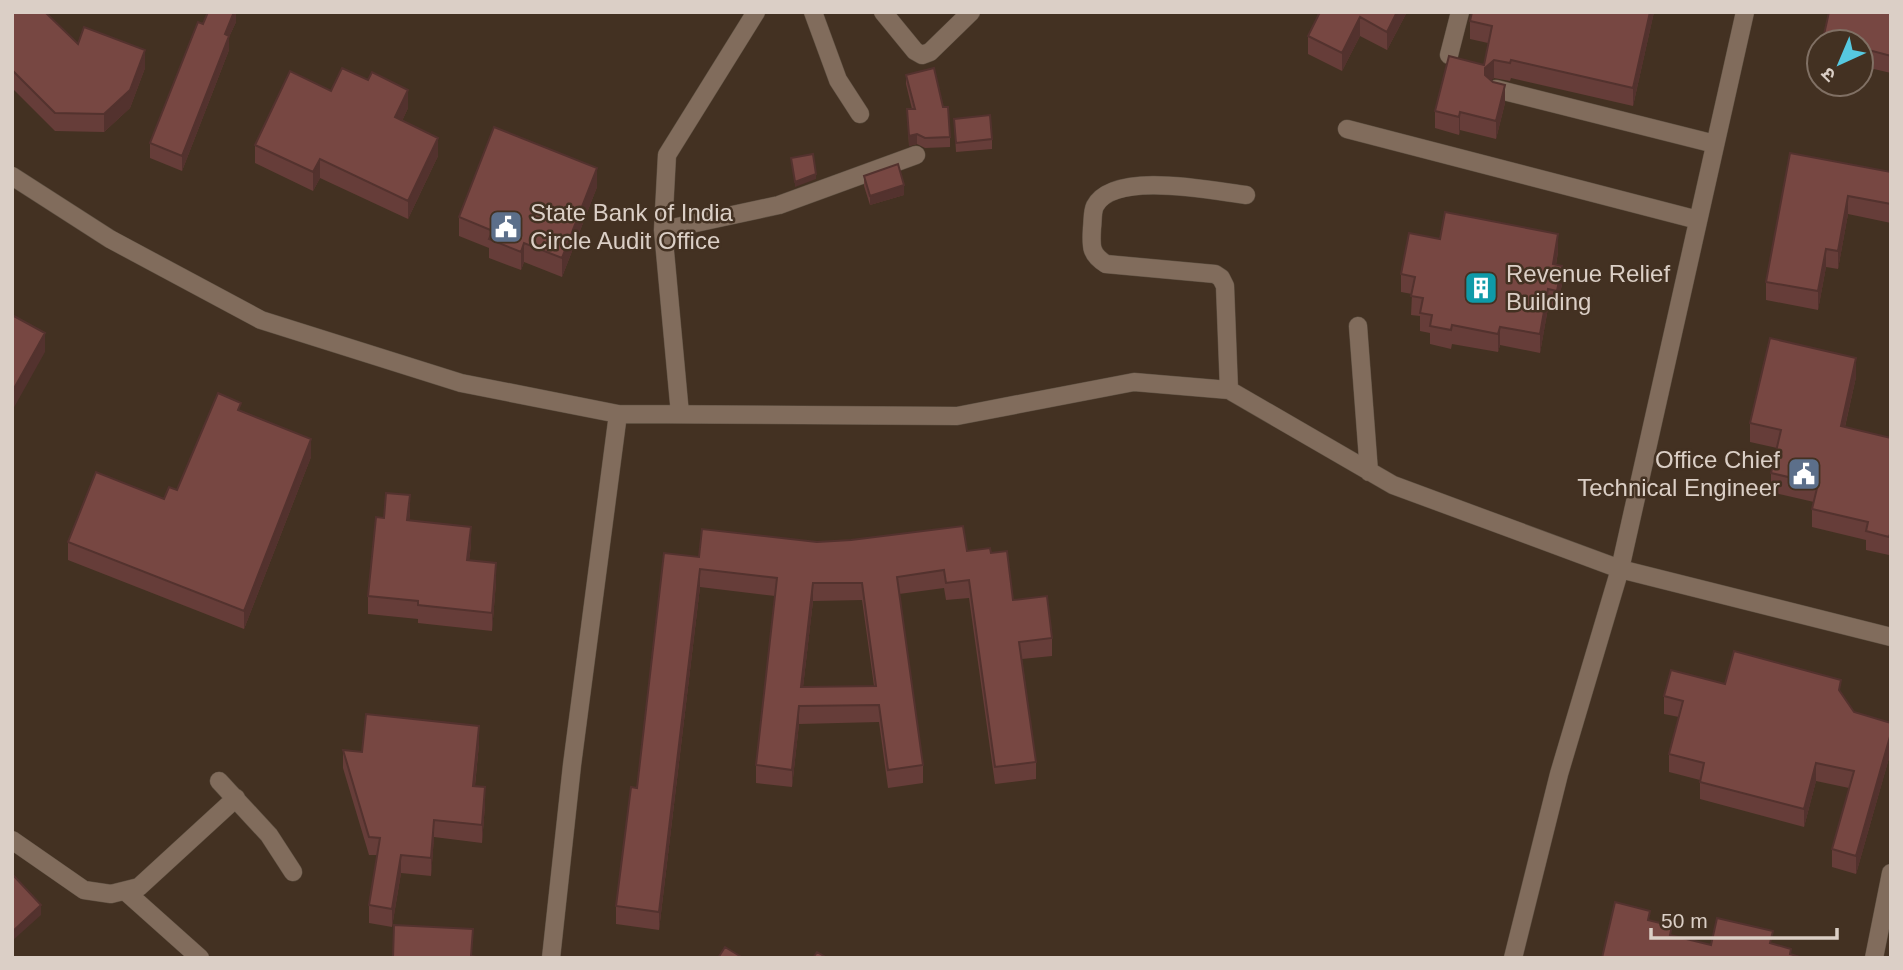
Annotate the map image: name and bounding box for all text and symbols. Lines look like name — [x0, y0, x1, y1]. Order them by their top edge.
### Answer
north arrow — [1805, 28, 1875, 98]
text: उ — [1817, 63, 1840, 86]
place label: State Bank of India Circle Audit Office — [530, 199, 733, 254]
public building icon: State Bank of India Circle Audit Office — [487, 208, 525, 246]
place label: Revenue Relief Building — [1506, 260, 1670, 315]
building icon: Revenue Relief Building — [1462, 269, 1500, 307]
place label: Office Chief Technical Engineer — [1577, 446, 1780, 501]
public building icon: Office Chief Technical Engineer — [1785, 455, 1823, 493]
scale bar — [1651, 897, 1836, 941]
text: 50 m — [1661, 909, 1708, 932]

